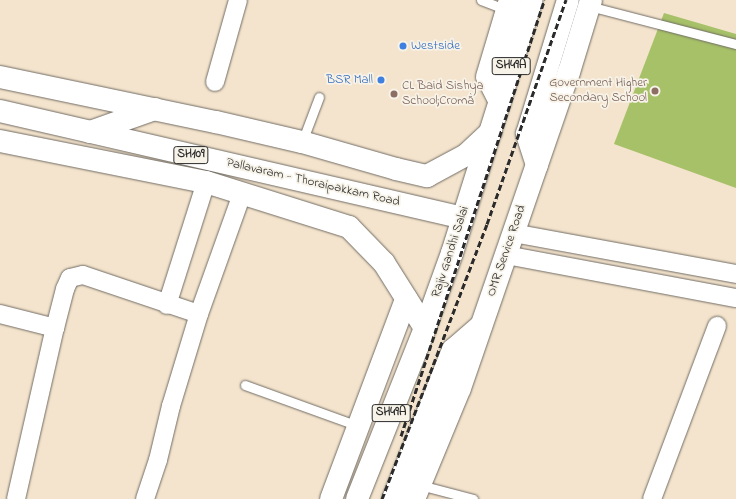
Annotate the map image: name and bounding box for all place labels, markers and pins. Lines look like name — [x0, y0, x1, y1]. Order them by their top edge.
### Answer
place label: Westside — [411, 38, 460, 54]
marker: Westside — [398, 41, 408, 51]
place label: BSR Mall — [326, 72, 373, 88]
marker: BSR Mall — [376, 75, 386, 85]
place label: Government Higher Secondary School — [549, 76, 647, 107]
place label: CL Baid Sishya School;Cromā — [402, 79, 484, 110]
marker: Government Higher Secondary School — [650, 86, 660, 96]
marker: CL Baid Sishya School;Cromā — [389, 89, 399, 99]

